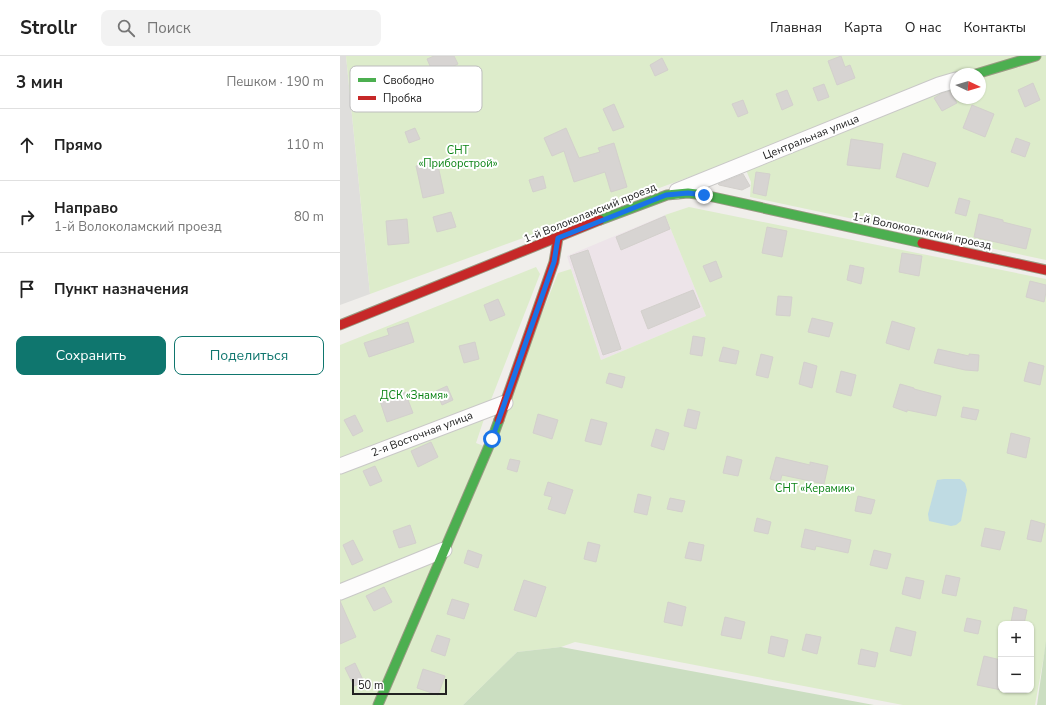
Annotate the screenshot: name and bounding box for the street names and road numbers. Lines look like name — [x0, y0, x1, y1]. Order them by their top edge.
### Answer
street label: Центральная улица — [761, 111, 861, 163]
street label: 1-й Волоколамский проезд — [521, 179, 659, 247]
street label: 1-й Волоколамский проезд — [851, 209, 993, 253]
street label: 2-я Восточная улица — [369, 408, 475, 460]

